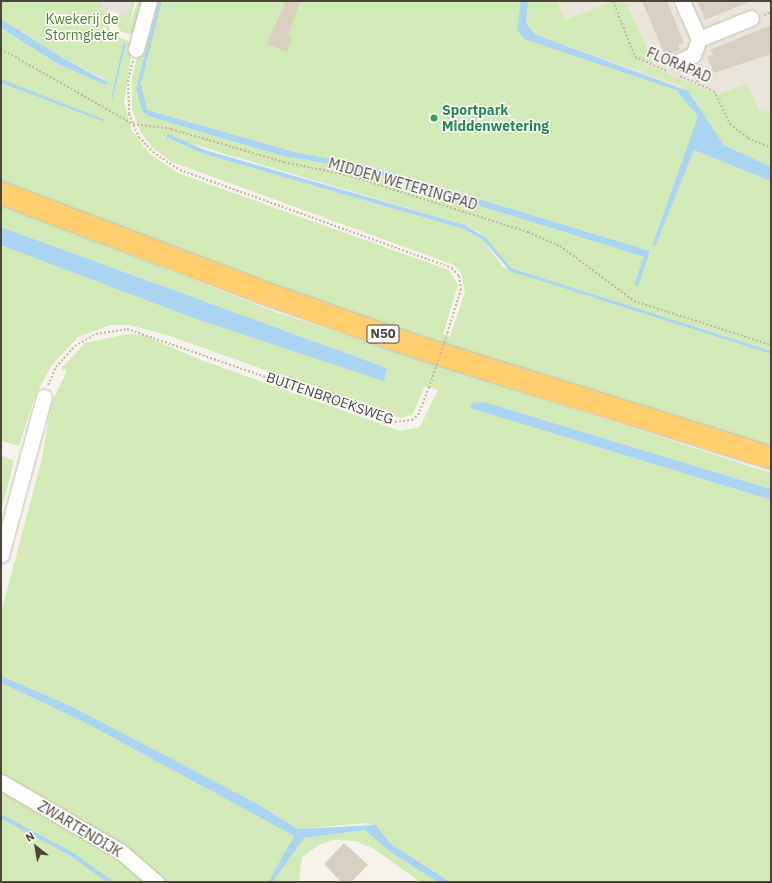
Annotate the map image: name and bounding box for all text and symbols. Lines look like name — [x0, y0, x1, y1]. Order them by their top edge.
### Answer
park label: Kwekerij de Stormgieter — [45, 11, 119, 44]
street label: FLORAPAD — [644, 44, 714, 86]
place label: Sportpark Middenwetering — [442, 102, 549, 134]
marker: Sportpark Middenwetering — [429, 113, 439, 123]
street label: MIDDEN WETERINGPAD — [327, 155, 479, 213]
road number: N50 — [366, 323, 400, 345]
street label: BUITENBROEKSWEG — [264, 368, 396, 428]
street label: ZWARTENDIJK — [35, 797, 125, 861]
north arrow — [16, 827, 56, 867]
text: N — [23, 829, 37, 845]

